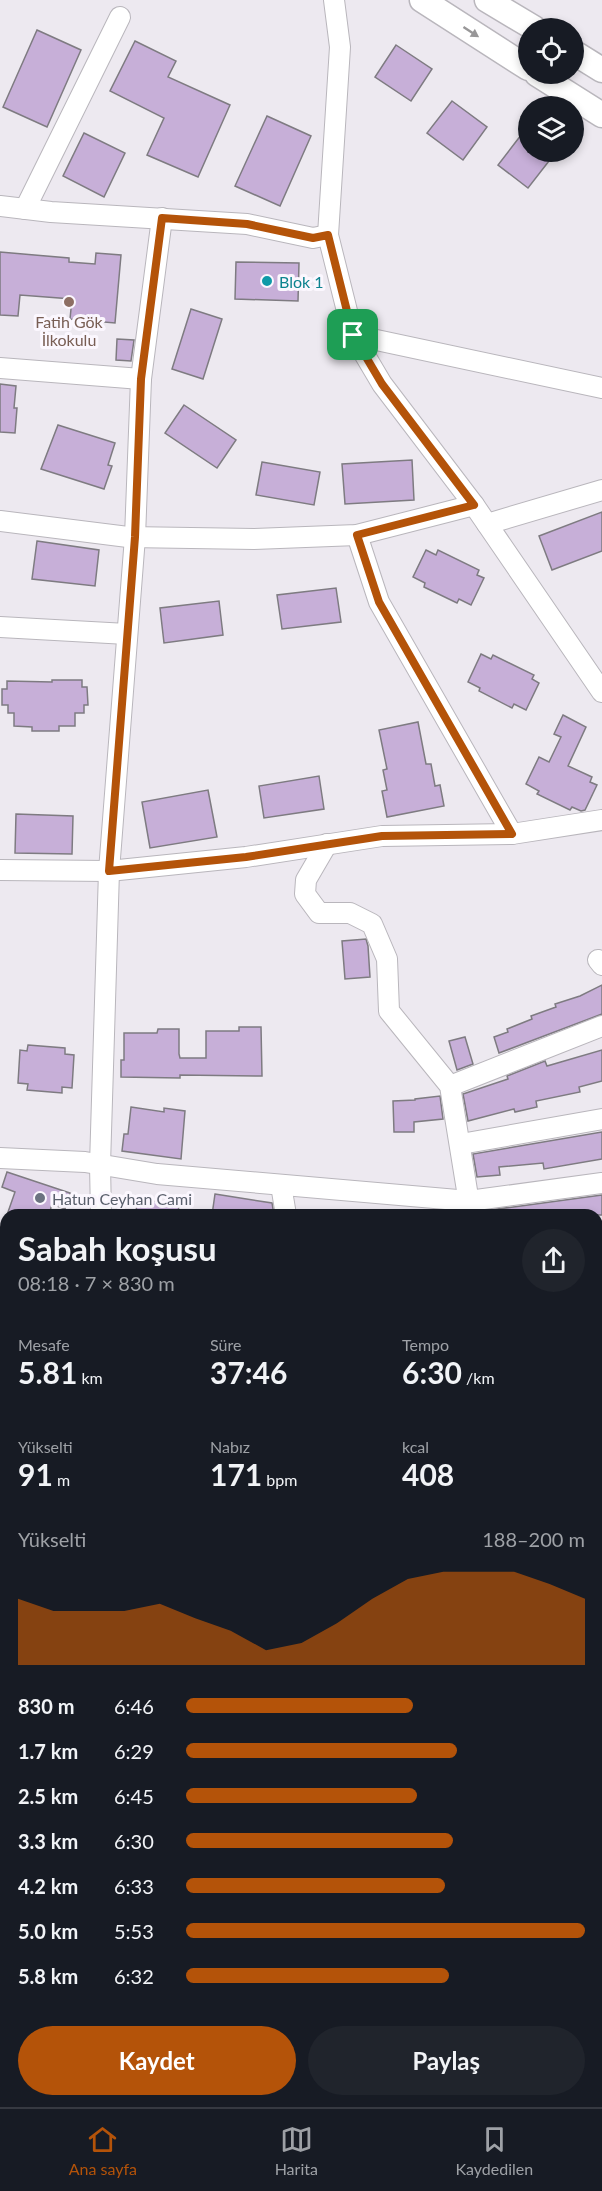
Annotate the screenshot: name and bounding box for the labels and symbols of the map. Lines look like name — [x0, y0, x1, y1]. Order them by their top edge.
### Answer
one-way arrow — [463, 26, 480, 37]
place label: Blok 1 — [279, 272, 324, 291]
marker: Blok 1 — [260, 274, 274, 288]
marker: Fatih Gök İlkokulu — [62, 295, 76, 309]
pin — [327, 309, 378, 360]
place label: Fatih Gök İlkokulu — [35, 312, 104, 349]
place label: Hatun Ceyhan Cami — [52, 1189, 192, 1208]
marker: Hatun Ceyhan Cami — [33, 1191, 47, 1205]

